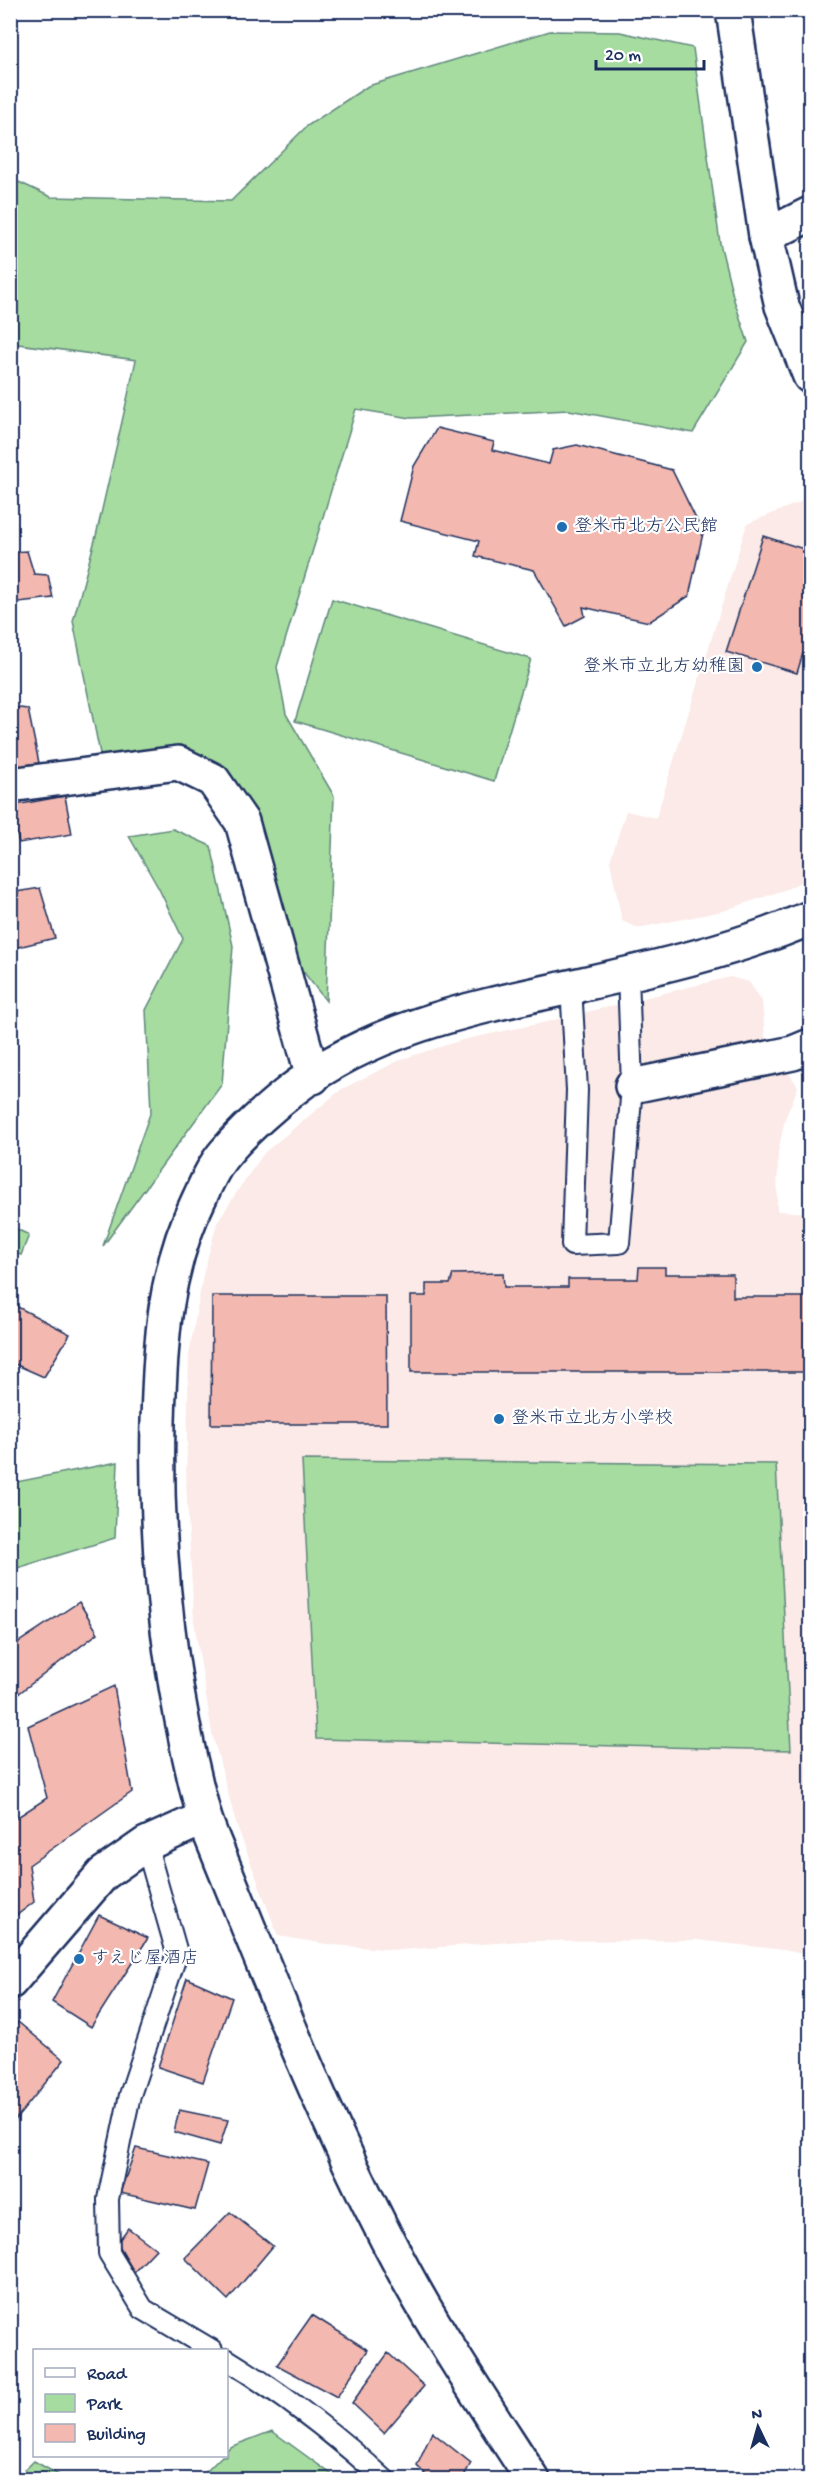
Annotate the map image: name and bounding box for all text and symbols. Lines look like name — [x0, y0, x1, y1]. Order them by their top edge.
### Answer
scale bar — [596, 33, 704, 71]
text: 20 m — [605, 46, 641, 67]
place label: 登米市北方公民館 — [574, 516, 718, 538]
marker: 登米市北方公民館 — [555, 520, 569, 534]
place label: 登米市立北方幼稚園 — [583, 656, 745, 678]
marker: 登米市立北方幼稚園 — [750, 660, 764, 674]
place label: 登米市立北方小学校 — [511, 1408, 673, 1430]
marker: 登米市立北方小学校 — [492, 1412, 506, 1426]
place label: すえじ屋酒店 — [91, 1948, 199, 1970]
marker: すえじ屋酒店 — [72, 1952, 86, 1966]
legend — [33, 2349, 228, 2457]
text: Road — [87, 2365, 128, 2386]
text: Park — [86, 2395, 123, 2416]
north arrow — [728, 2397, 788, 2457]
text: N — [751, 2406, 764, 2425]
text: Building — [86, 2425, 146, 2446]

